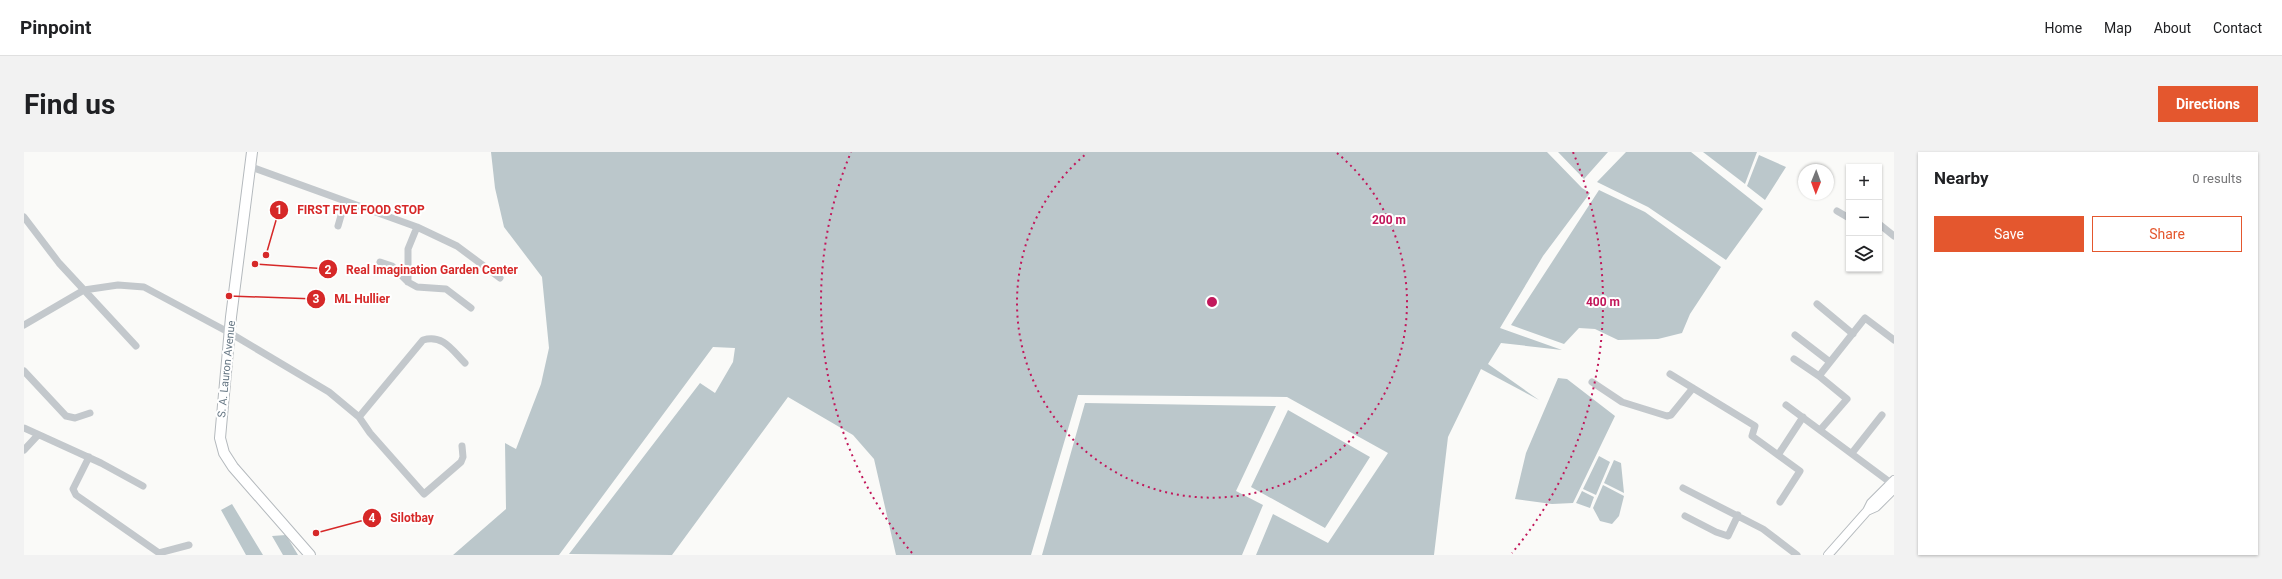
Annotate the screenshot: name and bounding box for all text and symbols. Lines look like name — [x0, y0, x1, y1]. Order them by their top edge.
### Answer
text: Pinpoint — [20, 16, 91, 39]
text: Home — [2044, 20, 2082, 36]
text: Map — [2104, 20, 2132, 36]
text: About — [2154, 20, 2191, 36]
text: Contact — [2213, 20, 2262, 36]
button: Directions — [2158, 86, 2258, 122]
text: Find us — [24, 88, 115, 121]
north arrow — [1798, 164, 1834, 200]
map controls — [1846, 164, 1882, 272]
button: + — [1846, 164, 1882, 200]
text: Nearby — [1934, 168, 1989, 188]
text: 0 results — [2192, 171, 2242, 186]
callout: FIRST FIVE FOOD STOP — [269, 198, 433, 222]
button: − — [1846, 200, 1882, 236]
text: 1 — [276, 203, 282, 217]
text: FIRST FIVE FOOD STOP — [297, 203, 425, 217]
text: 200 m — [1372, 213, 1406, 227]
button: Save — [1934, 216, 2084, 252]
button: Share — [2092, 216, 2242, 252]
button: layers — [1846, 236, 1882, 272]
callout: Real Imagination Garden Center — [318, 257, 526, 281]
text: 2 — [325, 263, 332, 277]
text: Real Imagination Garden Center — [346, 263, 519, 277]
callout: ML Hullier — [306, 287, 398, 311]
text: 3 — [313, 292, 320, 306]
text: ML Hullier — [334, 292, 390, 306]
centre of rings — [1205, 295, 1219, 309]
text: 400 m — [1586, 295, 1620, 309]
street label: S. A. Lauron Avenue — [215, 320, 238, 418]
callout: Silotbay — [362, 506, 442, 530]
text: 4 — [369, 511, 376, 525]
text: Silotbay — [390, 511, 435, 525]

